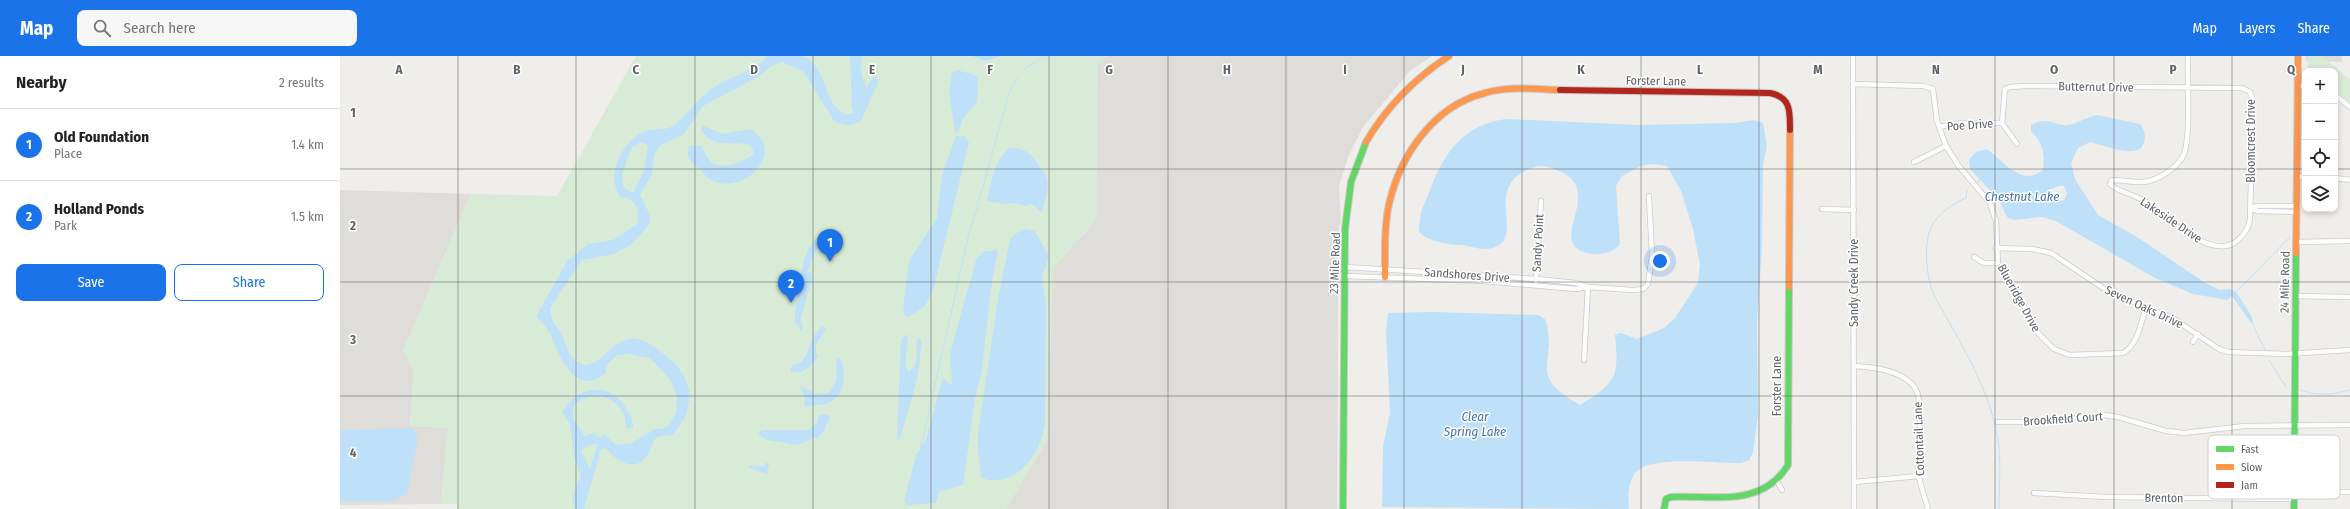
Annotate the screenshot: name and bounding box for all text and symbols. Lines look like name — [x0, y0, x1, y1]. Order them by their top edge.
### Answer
search box — [77, 10, 357, 46]
text: Map — [20, 17, 53, 40]
icon: search — [91, 17, 113, 39]
text: Search here — [123, 19, 196, 37]
text: Map — [2193, 20, 2217, 37]
text: Layers — [2239, 20, 2275, 37]
text: Share — [2297, 20, 2330, 37]
text: A — [394, 62, 403, 77]
text: B — [513, 62, 521, 77]
text: C — [633, 62, 640, 77]
text: D — [750, 62, 758, 77]
text: E — [869, 62, 875, 77]
text: F — [987, 62, 993, 77]
text: G — [1105, 62, 1113, 77]
text: H — [1223, 62, 1231, 77]
text: I — [1343, 62, 1347, 77]
text: J — [1460, 62, 1465, 77]
text: K — [1577, 62, 1585, 77]
text: L — [1697, 62, 1703, 77]
text: M — [1813, 62, 1823, 77]
text: N — [1932, 62, 1940, 77]
text: O — [2050, 62, 2058, 77]
text: P — [2169, 62, 2177, 77]
text: Q — [2287, 62, 2296, 77]
map controls — [2302, 68, 2338, 212]
button: + — [2302, 68, 2338, 104]
text: Nearby — [16, 72, 67, 93]
street label: Forster Lane — [1626, 73, 1686, 89]
text: 2 results — [279, 75, 324, 90]
street label: Butternut Drive — [2058, 79, 2134, 95]
street label: Bloomcrest Drive — [2244, 99, 2258, 183]
button: − — [2302, 104, 2338, 140]
text: 1 — [350, 105, 356, 120]
street label: Poe Drive — [1946, 116, 1994, 134]
text: Old Foundation — [54, 128, 149, 146]
text: 1 — [26, 137, 32, 152]
text: 1.4 km — [291, 137, 324, 152]
button: locate — [2302, 140, 2338, 176]
text: Place — [54, 146, 82, 161]
button: layers — [2302, 176, 2338, 212]
water label: Chestnut Lake — [1985, 189, 2059, 204]
street label: Lakeside Drive — [2138, 194, 2205, 246]
text: Holland Ponds — [54, 200, 144, 218]
text: 2 — [26, 209, 32, 224]
text: 1.5 km — [291, 209, 324, 224]
street label: Sandy Point — [1529, 213, 1547, 272]
text: Park — [54, 218, 77, 233]
text: 2 — [349, 218, 356, 233]
pin: 1 — [817, 229, 843, 262]
street label: 23 Mile Road — [1327, 232, 1343, 294]
street label: Sandy Creek Drive — [1847, 239, 1861, 327]
your location — [1650, 251, 1670, 271]
street label: 24 Mile Road — [2277, 251, 2293, 313]
street label: Blueridge Drive — [1995, 262, 2043, 334]
button: Save — [16, 264, 166, 301]
button: Share — [174, 264, 324, 301]
street label: Sandshores Drive — [1424, 265, 1510, 285]
pin: 2 — [778, 270, 804, 303]
street label: Seven Oaks Drive — [2103, 283, 2185, 331]
text: 3 — [349, 332, 356, 347]
street label: Forster Lane — [1770, 356, 1784, 416]
street label: Cottontail Lane — [1911, 401, 1927, 477]
water label: Clear Spring Lake — [1443, 409, 1506, 439]
street label: Brookfield Court — [2023, 409, 2103, 429]
legend — [2208, 435, 2340, 499]
text: Fast — [2241, 443, 2259, 456]
text: 4 — [350, 445, 357, 460]
text: Slow — [2241, 461, 2262, 474]
text: Jam — [2241, 479, 2258, 492]
street label: Brenton — [2144, 491, 2184, 505]

